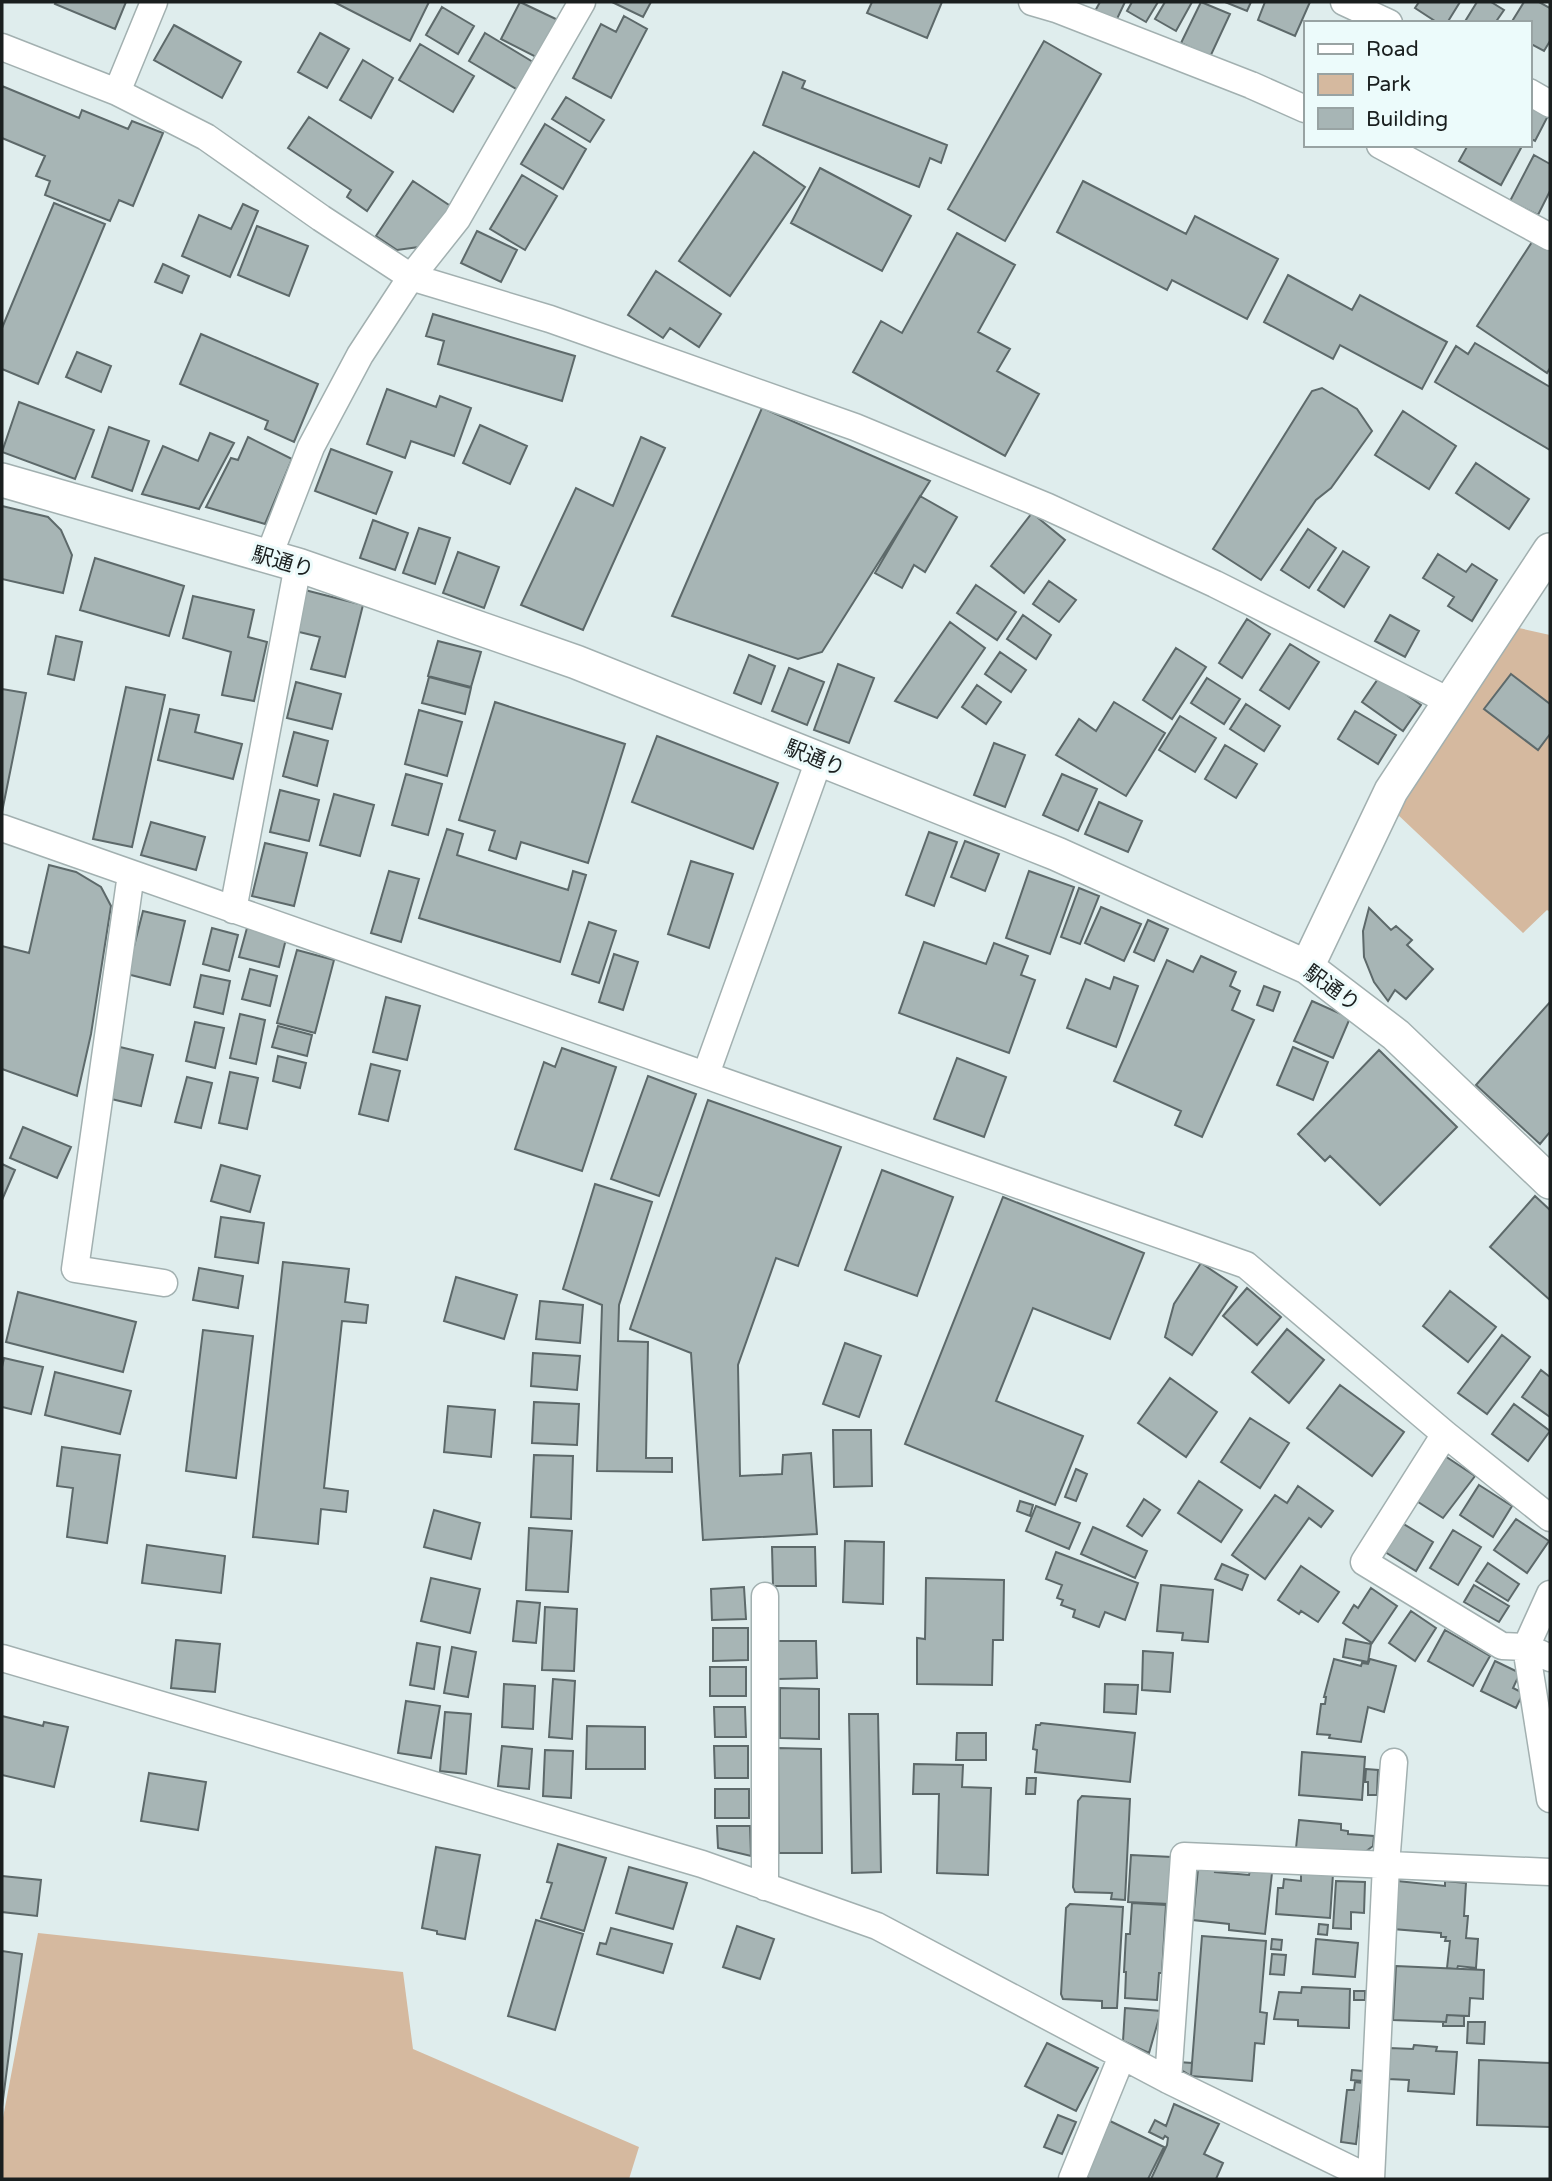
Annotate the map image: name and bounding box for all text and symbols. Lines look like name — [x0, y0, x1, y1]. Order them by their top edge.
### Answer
legend — [1304, 21, 1531, 147]
text: Road — [1366, 37, 1419, 62]
text: Park — [1366, 72, 1411, 97]
text: Building — [1366, 107, 1448, 132]
street label: 駅通り — [249, 542, 317, 583]
street label: 駅通り — [781, 735, 849, 782]
street label: 駅通り — [1299, 960, 1365, 1017]

